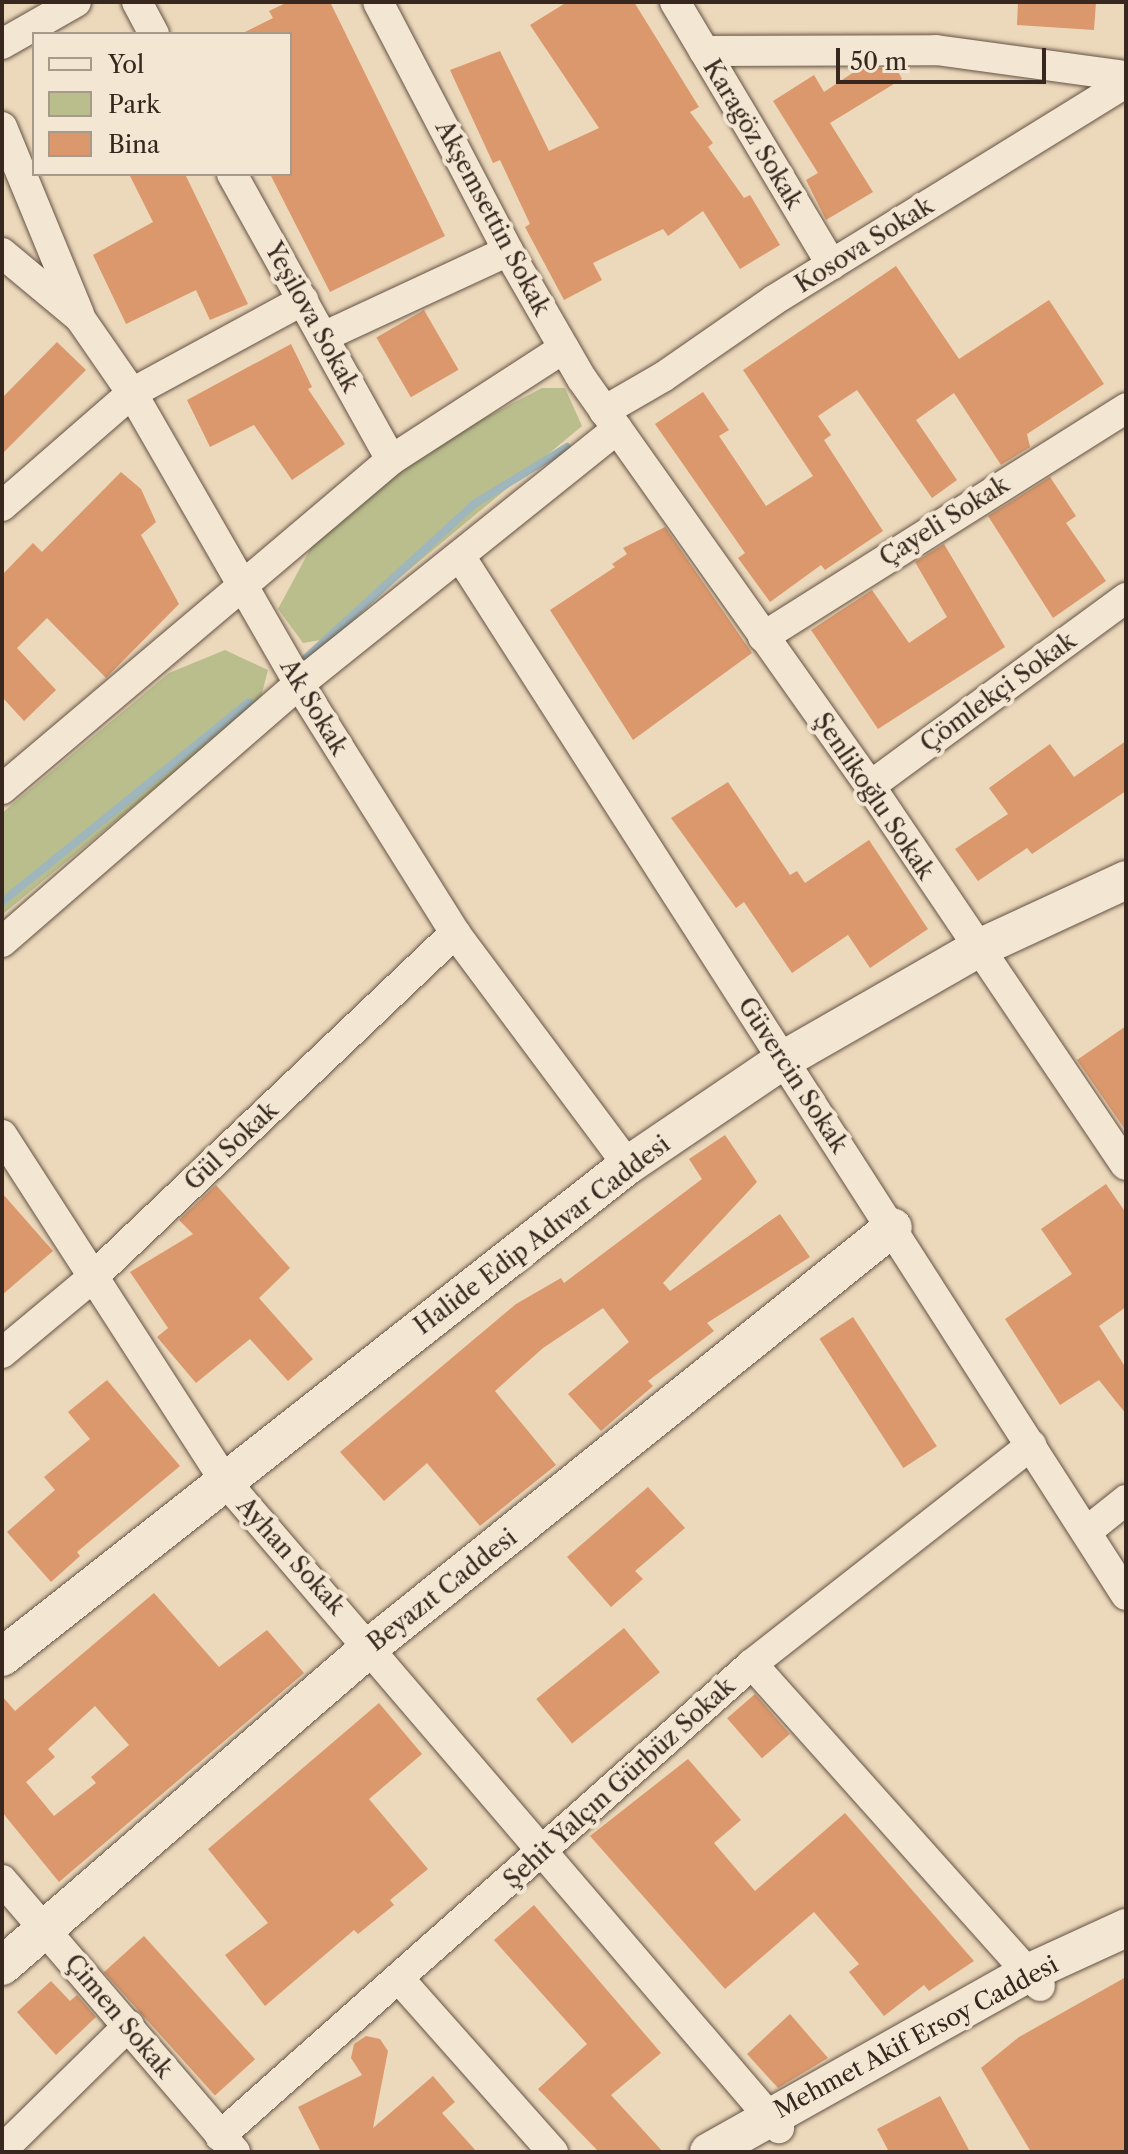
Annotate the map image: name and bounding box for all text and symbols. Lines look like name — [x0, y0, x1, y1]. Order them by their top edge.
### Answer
legend — [32, 32, 292, 176]
scale bar — [840, 32, 1050, 82]
text: 50 m — [850, 47, 907, 76]
text: Yol — [108, 50, 144, 79]
street label: Karagöz Sokak — [697, 54, 809, 214]
text: Park — [108, 90, 160, 119]
street label: Akşemsettin Sokak — [429, 116, 557, 320]
text: Bina — [108, 130, 160, 159]
street label: Kosova Sokak — [790, 191, 938, 299]
street label: Yeşilova Sokak — [259, 237, 365, 397]
street label: Çayeli Sokak — [874, 470, 1014, 572]
street label: Çömlekçi Sokak — [915, 626, 1081, 758]
street label: Ak Sokak — [274, 654, 354, 760]
street label: Şenlikoğlu Sokak — [808, 707, 940, 885]
street label: Güvercin Sokak — [732, 992, 854, 1158]
street label: Gül Sokak — [179, 1096, 283, 1196]
street label: Halide Edip Adıvar Caddesi — [408, 1129, 676, 1341]
street label: Ayhan Sokak — [231, 1492, 351, 1620]
street label: Beyazıt Caddesi — [362, 1523, 522, 1657]
street label: Şehit Yalçın Gürbüz Sokak — [497, 1671, 741, 1895]
street label: Çimen Sokak — [59, 1949, 179, 2083]
street label: Mehmet Akif Ersoy Caddesi — [768, 1949, 1064, 2125]

